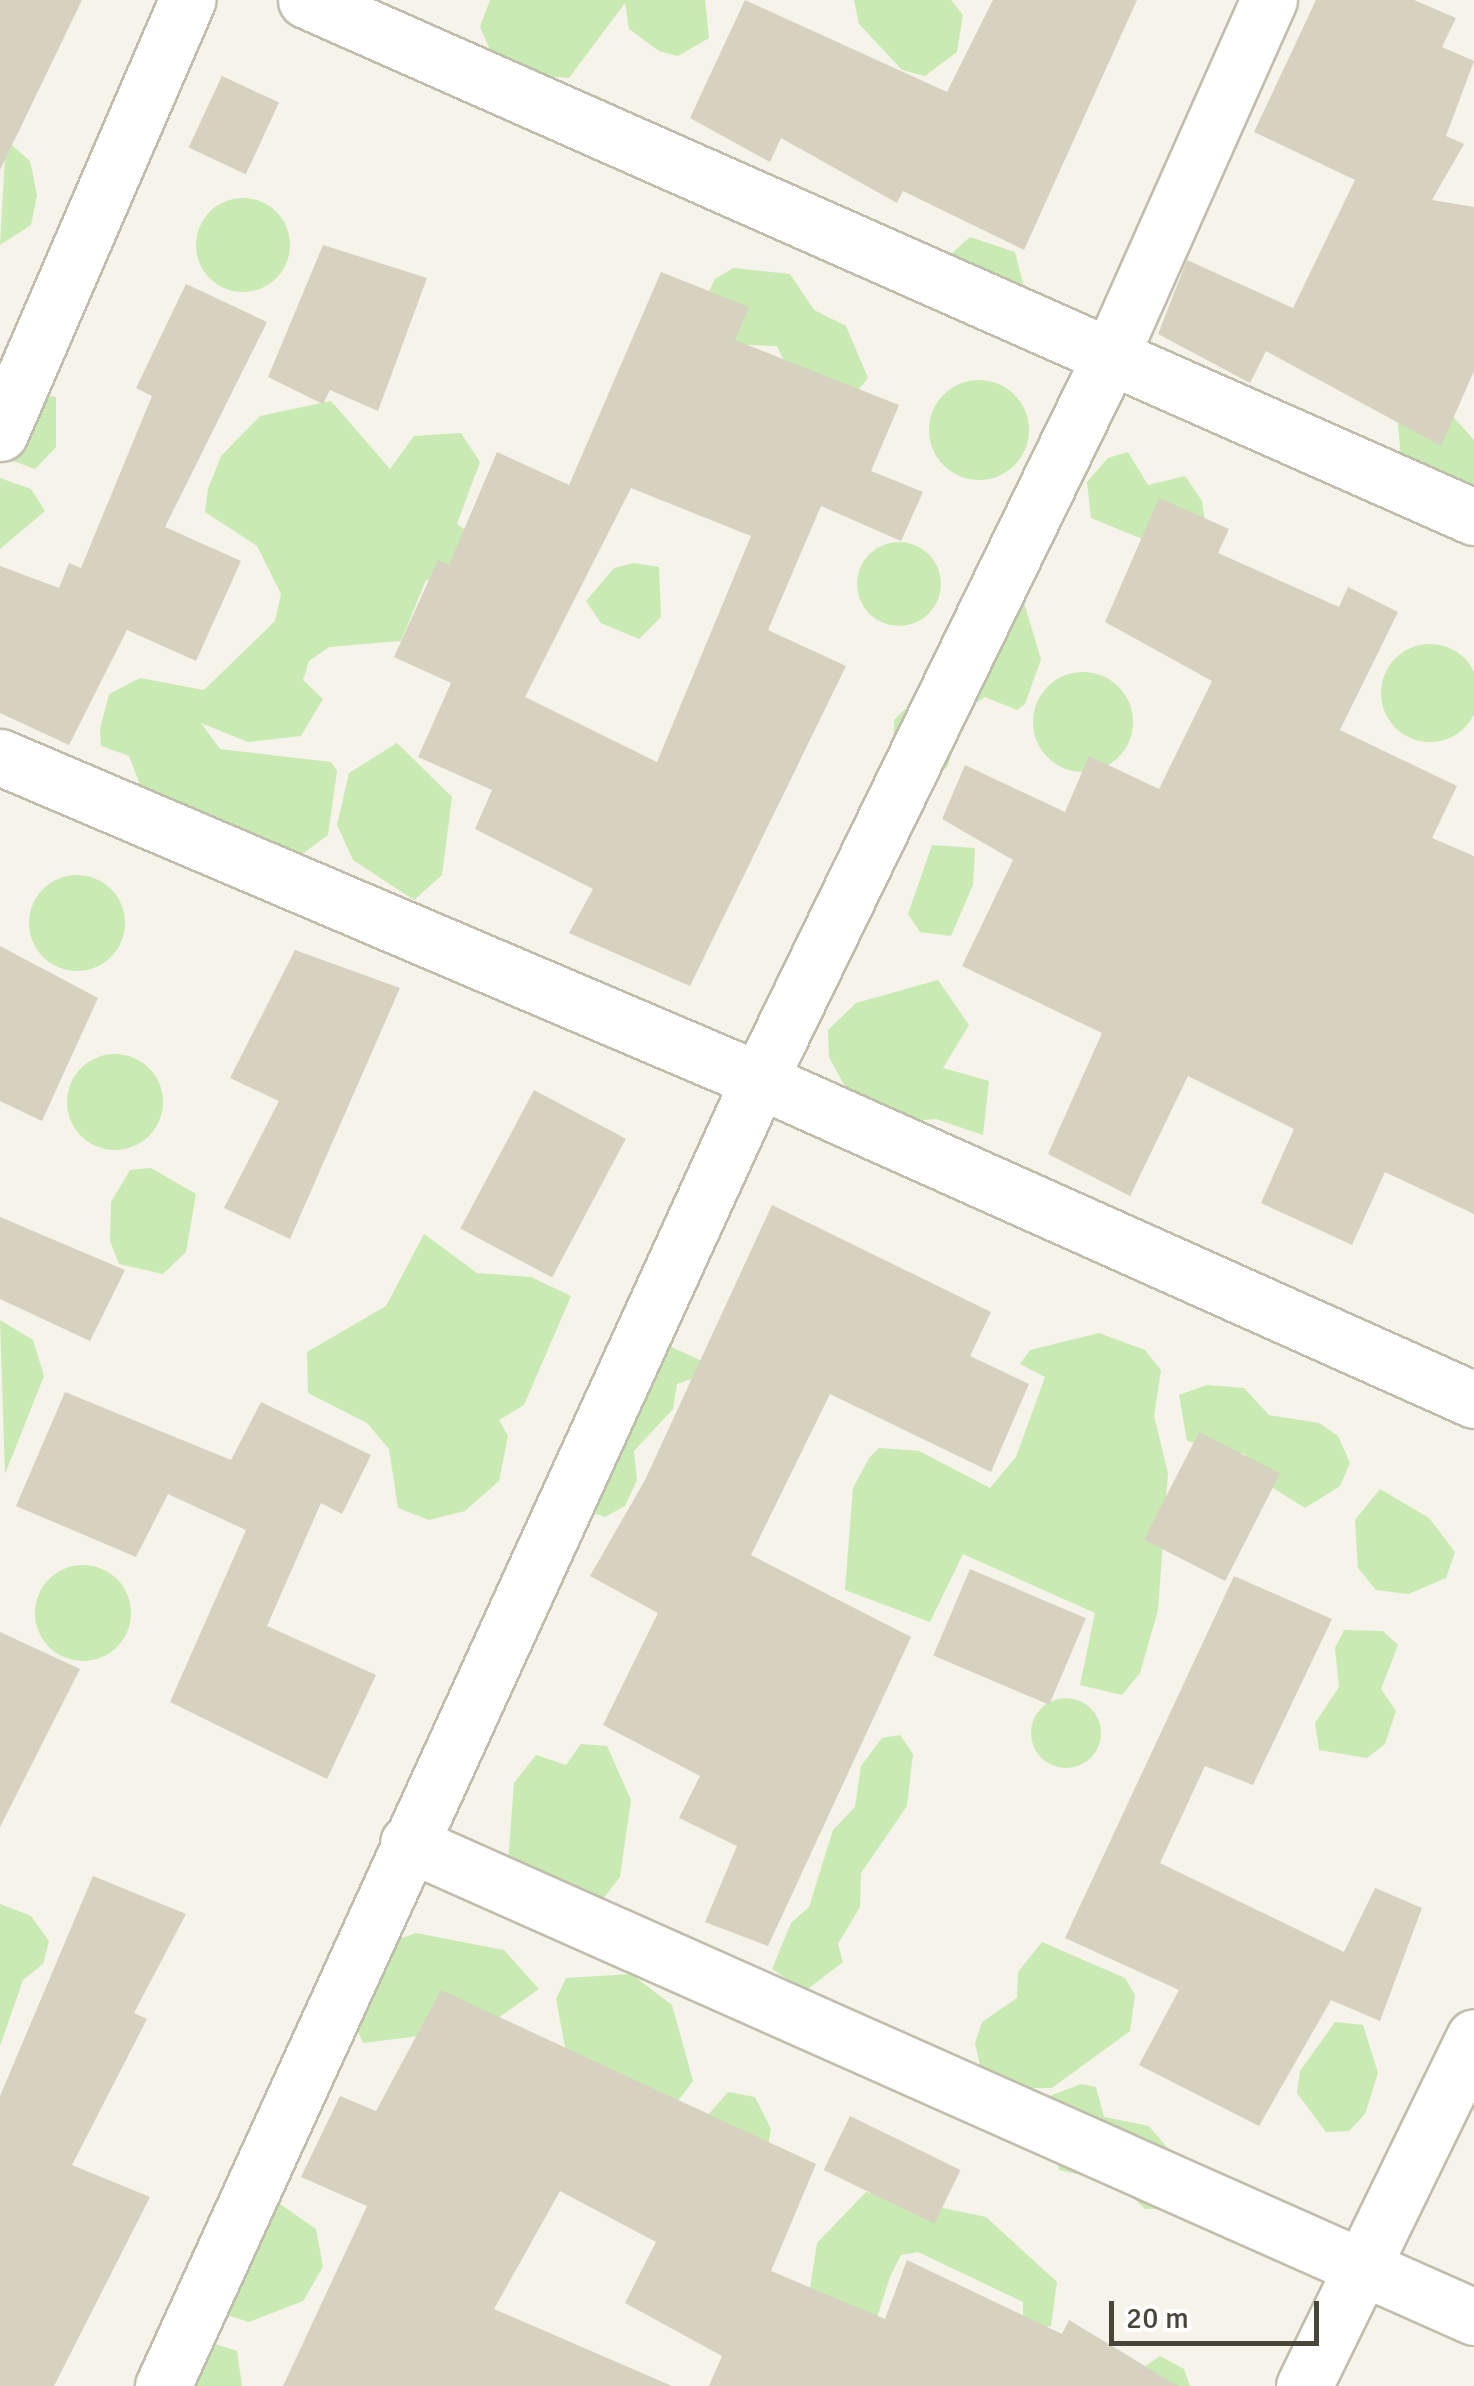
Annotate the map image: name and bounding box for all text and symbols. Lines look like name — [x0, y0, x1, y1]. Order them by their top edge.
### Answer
scale bar — [1114, 2281, 1324, 2343]
text: 20 m — [1126, 2300, 1189, 2337]

